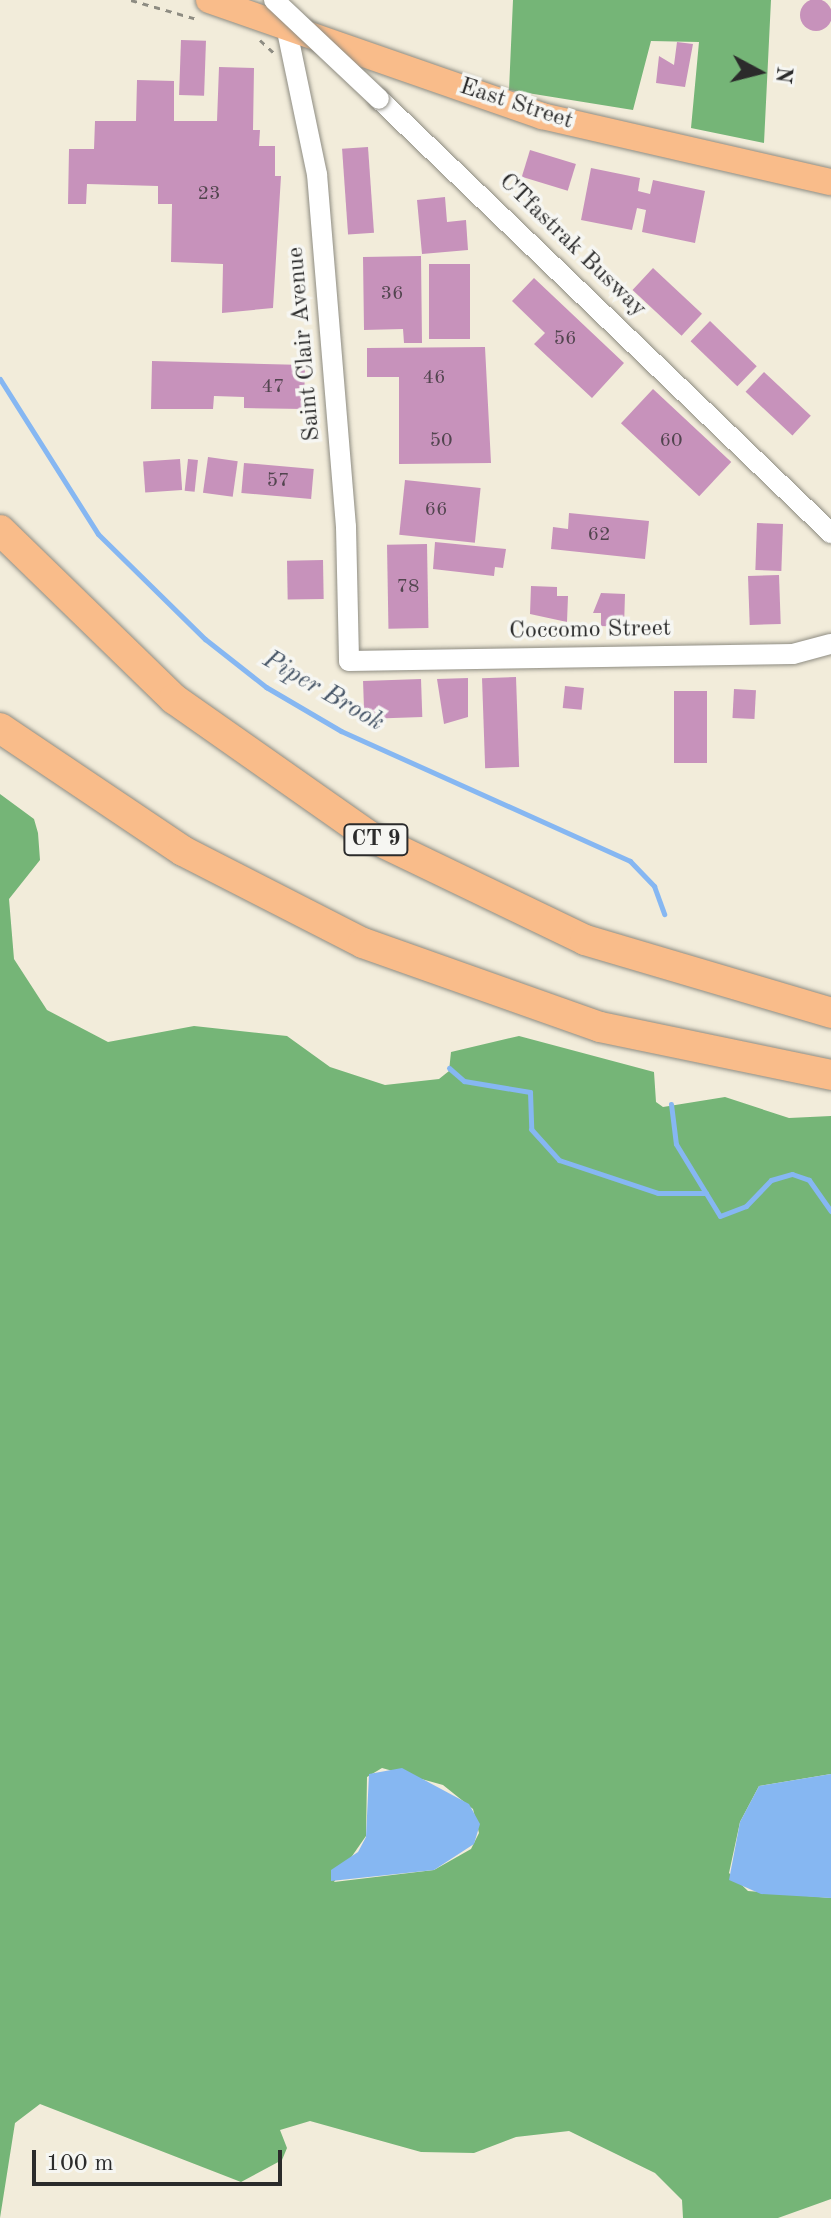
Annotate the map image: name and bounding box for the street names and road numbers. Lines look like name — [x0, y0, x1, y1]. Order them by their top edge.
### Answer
street label: East Street — [456, 73, 576, 137]
street label: CTfastrak Busway — [492, 168, 652, 324]
street label: Saint Clair Avenue — [282, 246, 328, 442]
street label: Coccomo Street — [509, 615, 671, 647]
road number: CT 9 — [342, 822, 410, 858]

